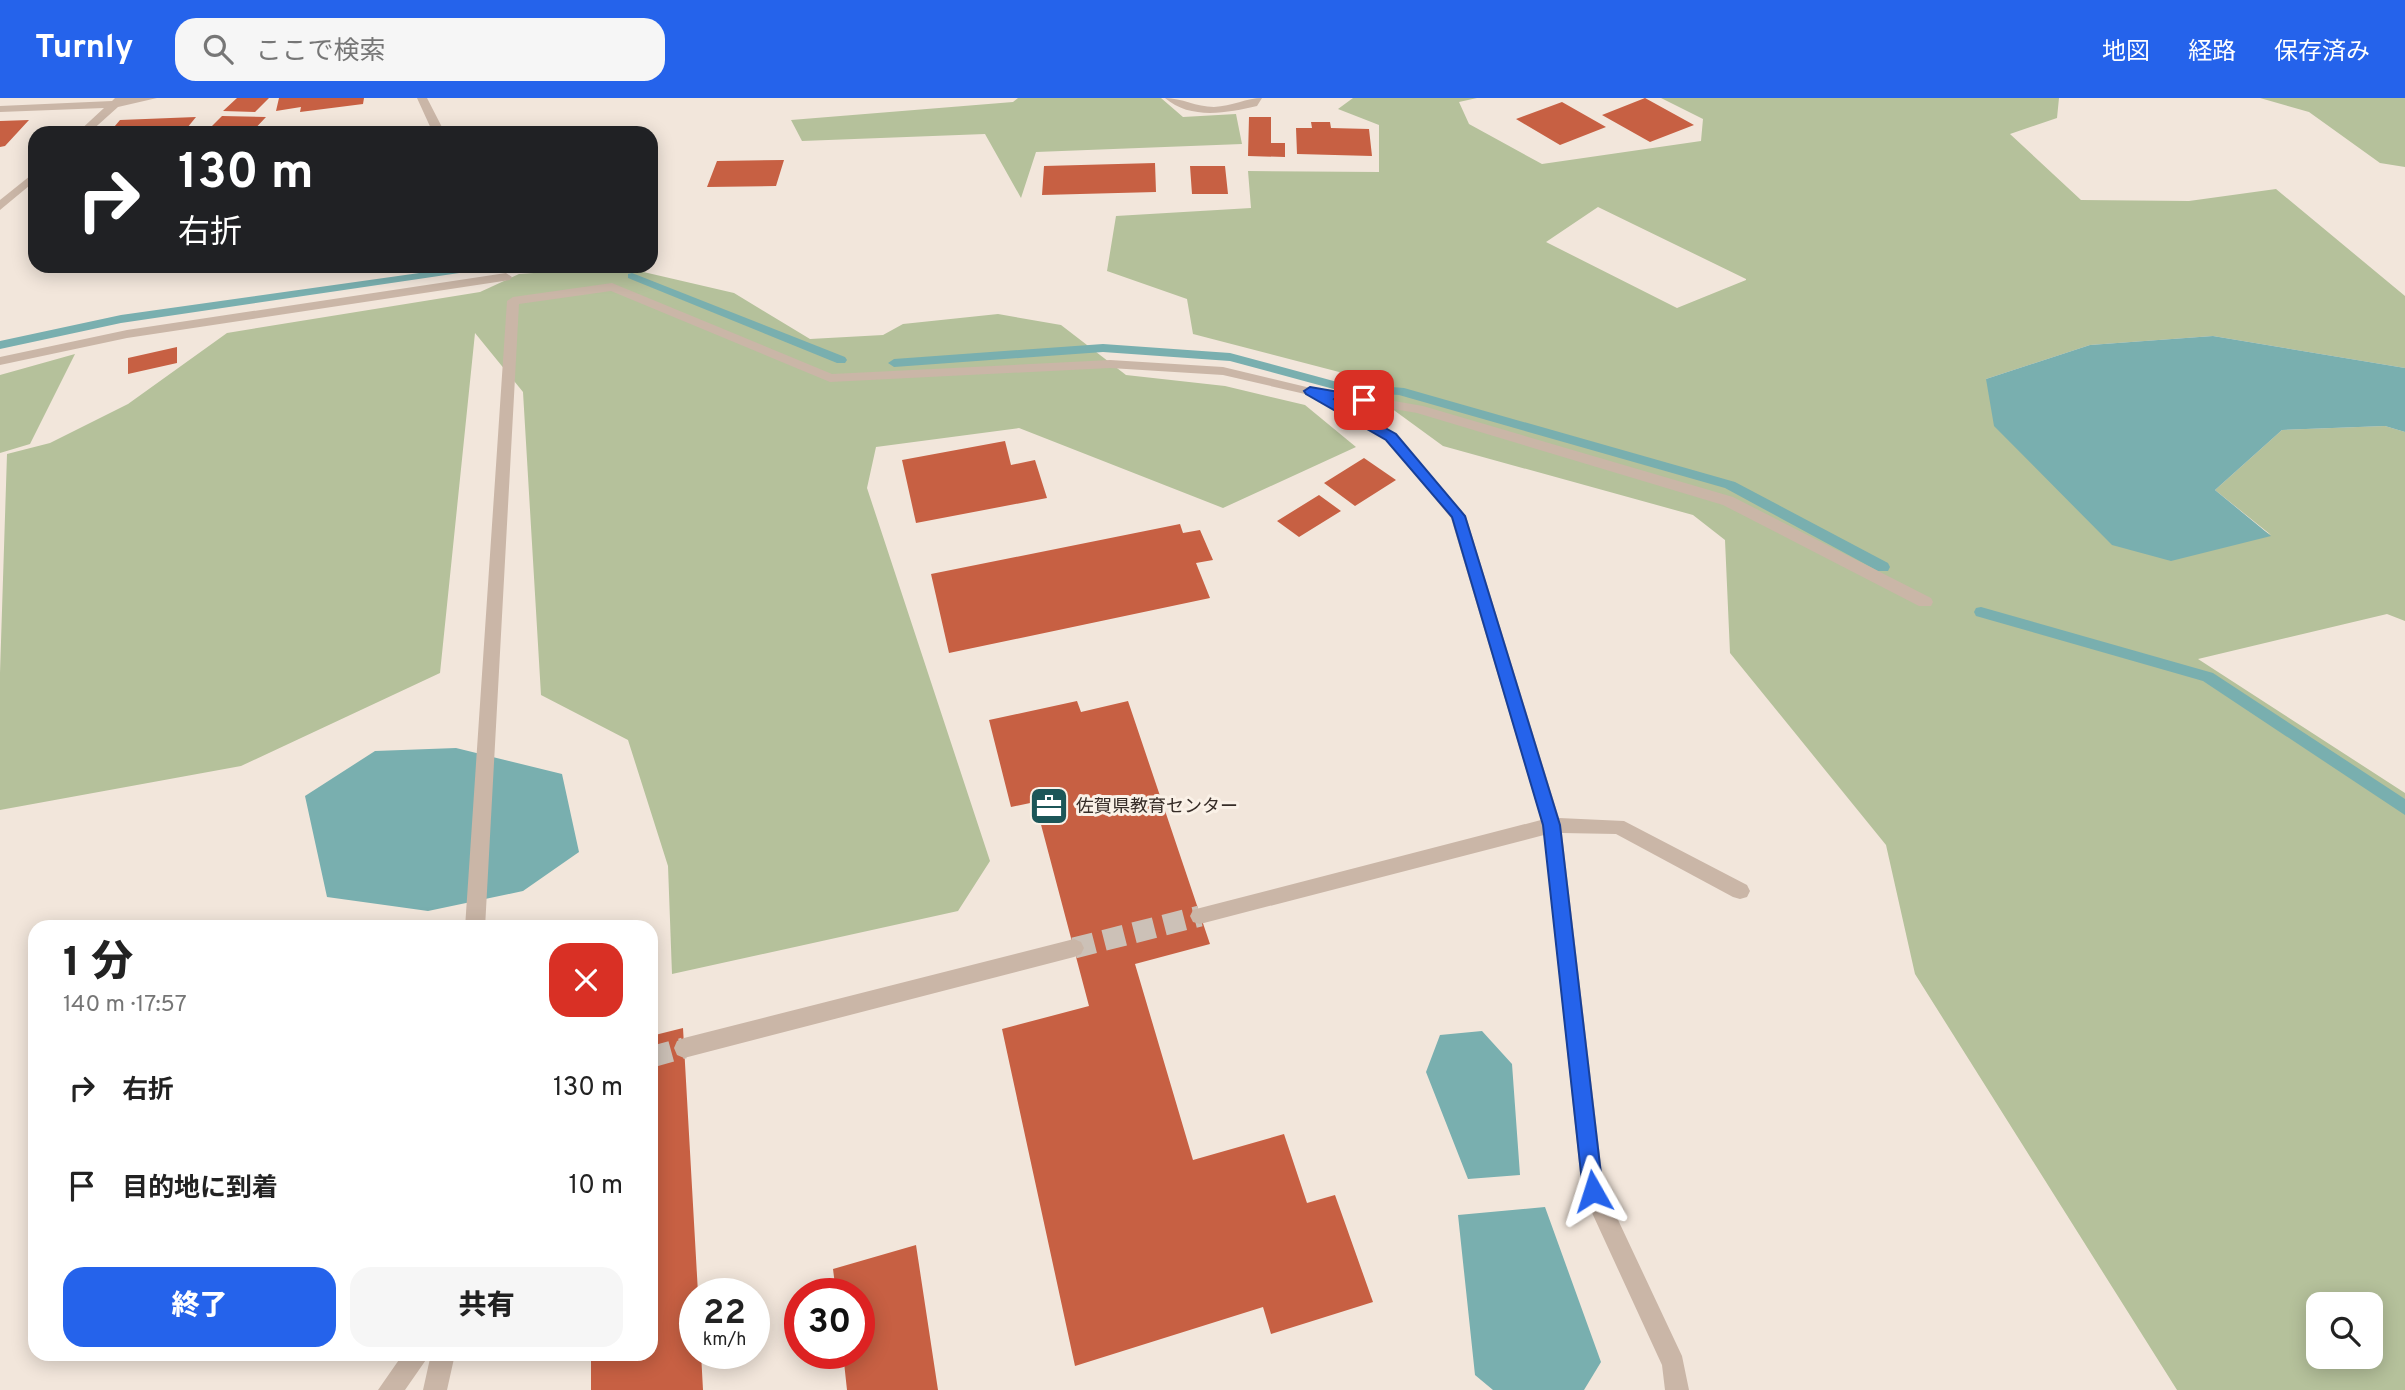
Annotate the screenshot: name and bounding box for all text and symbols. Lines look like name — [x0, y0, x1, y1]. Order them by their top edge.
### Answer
search box — [175, 18, 665, 81]
text: Turnly — [35, 28, 133, 70]
icon: search — [199, 30, 237, 68]
text: ここで検索 — [255, 36, 385, 69]
text: 地図 — [2102, 38, 2150, 68]
text: 経路 — [2188, 38, 2236, 68]
text: 保存済み — [2274, 38, 2370, 68]
text: 130 m — [178, 144, 314, 206]
icon: right — [63, 154, 154, 245]
text: 右折 — [178, 214, 242, 254]
pin — [1334, 370, 1394, 430]
icon: arrive — [1345, 381, 1383, 419]
office icon: 佐賀県教育センター — [1028, 785, 1070, 827]
place label: 佐賀県教育センター — [1076, 796, 1238, 819]
text: 1 分 — [63, 938, 133, 991]
button: close — [549, 943, 623, 1017]
text: 140 m · 17:57 — [63, 991, 187, 1020]
icon: right — [63, 1069, 101, 1107]
text: 130 m — [553, 1072, 623, 1105]
text: 右折 — [122, 1075, 174, 1108]
position arrow — [1556, 1154, 1630, 1228]
icon: arrive — [63, 1167, 101, 1205]
text: 10 m — [568, 1170, 623, 1203]
text: 目的地に到着 — [122, 1173, 278, 1206]
button: 終了 — [63, 1267, 336, 1347]
button: 共有 — [350, 1267, 623, 1347]
speed limit sign: 30 — [784, 1278, 875, 1369]
text: 22 — [703, 1292, 746, 1336]
map controls — [2306, 1292, 2383, 1369]
button: search — [2306, 1292, 2383, 1369]
text: km/h — [703, 1329, 746, 1352]

